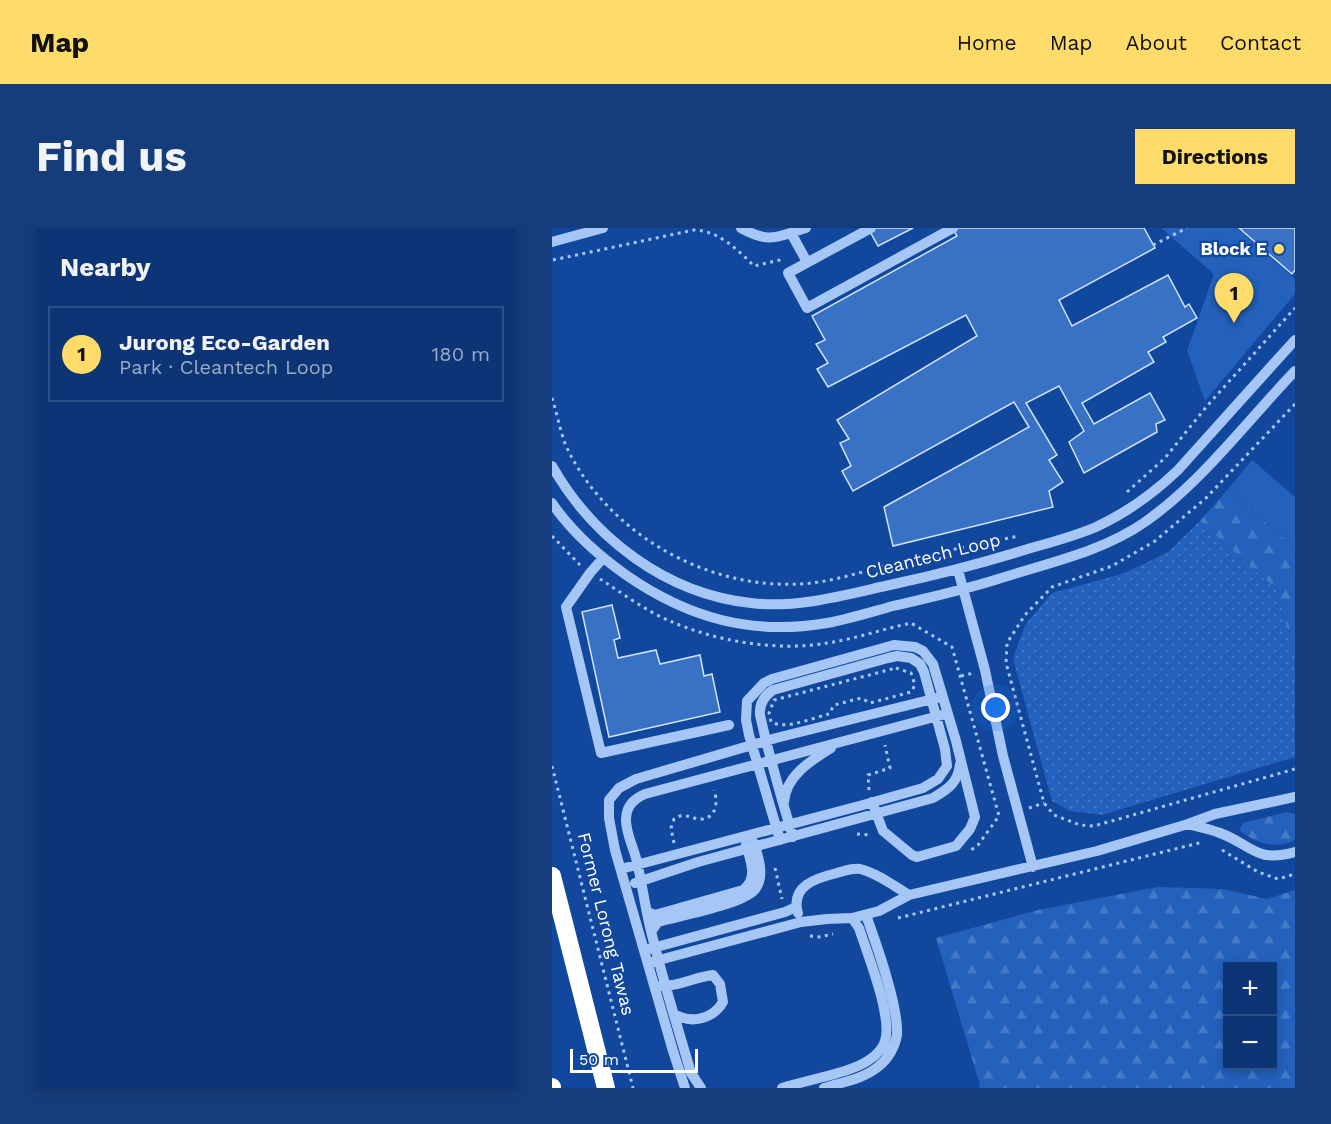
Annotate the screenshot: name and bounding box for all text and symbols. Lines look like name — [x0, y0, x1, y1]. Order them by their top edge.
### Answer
text: Map — [30, 26, 89, 59]
text: Home — [957, 30, 1017, 55]
text: Map — [1050, 30, 1093, 55]
text: About — [1126, 30, 1187, 55]
text: Contact — [1220, 30, 1301, 55]
button: Directions — [1135, 129, 1295, 184]
text: Find us — [36, 132, 187, 181]
place label: Block E — [1200, 238, 1267, 259]
marker: Block E — [1272, 242, 1286, 256]
text: Nearby — [60, 252, 151, 282]
pin: 1 — [1214, 274, 1254, 323]
text: Jurong Eco-Garden — [119, 330, 330, 355]
text: 1 — [77, 342, 86, 366]
text: 180 m — [432, 342, 490, 366]
text: Park · Cleantech Loop — [119, 355, 333, 379]
street label: Cleantech Loop — [863, 529, 1002, 582]
your location — [981, 693, 1010, 722]
street label: Former Lorong Tawas — [574, 830, 639, 1018]
map controls — [1223, 962, 1277, 1070]
button: + — [1223, 962, 1277, 1016]
button: − — [1223, 1016, 1277, 1070]
scale bar — [570, 1046, 698, 1074]
text: 50 m — [579, 1050, 619, 1069]

